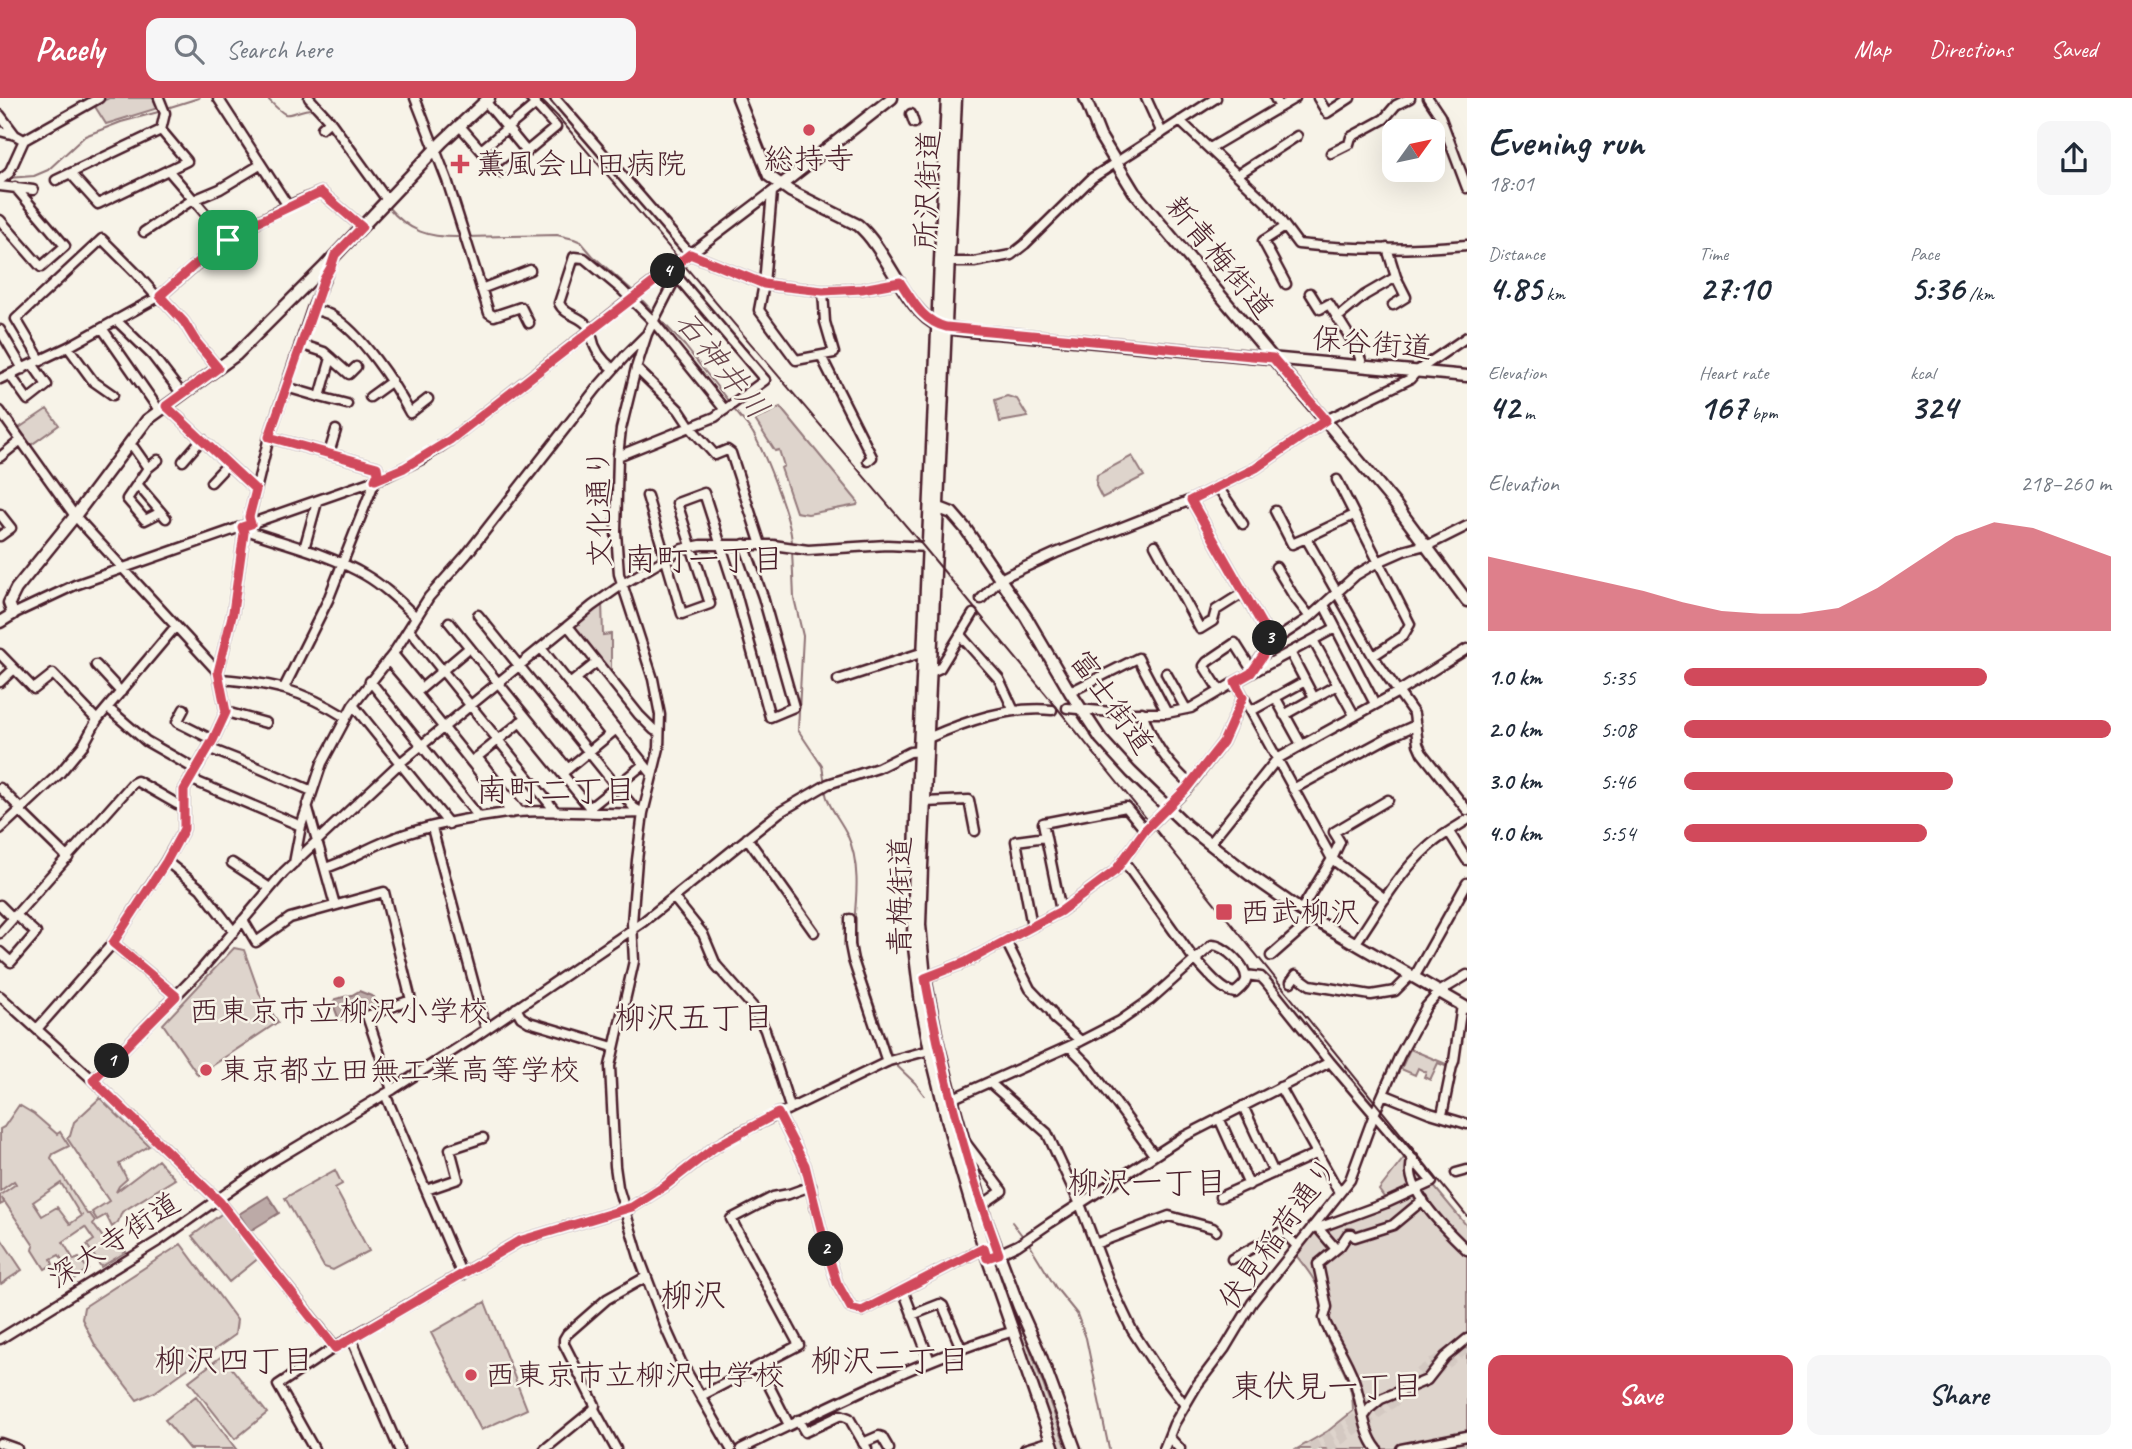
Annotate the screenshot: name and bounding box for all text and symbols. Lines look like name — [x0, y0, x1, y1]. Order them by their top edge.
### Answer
search box — [146, 18, 636, 81]
text: Pacely — [35, 28, 104, 70]
icon: search — [170, 30, 208, 68]
text: Search here — [226, 33, 332, 66]
text: Map — [1854, 34, 1891, 64]
text: Directions — [1929, 34, 2012, 64]
text: Saved — [2050, 34, 2097, 64]
north arrow — [1382, 119, 1446, 182]
map controls — [1382, 119, 1445, 182]
text: Evening run — [1488, 119, 1644, 166]
button: share — [2037, 121, 2111, 195]
marker: 総持寺 — [801, 122, 817, 138]
street label: 所沢街道 — [906, 129, 948, 251]
place label: 総持寺 — [764, 140, 854, 178]
place label: 薫風会山田病院 — [476, 145, 686, 183]
marker: 薫風会山田病院 — [450, 154, 470, 174]
text: 18:01 — [1488, 169, 1534, 198]
street label: 新青梅街道 — [1157, 187, 1283, 327]
pin — [198, 210, 258, 270]
icon: arrive — [209, 221, 247, 259]
text: Distance — [1488, 242, 1545, 266]
text: Time — [1699, 242, 1728, 266]
text: Pace — [1910, 242, 1939, 266]
pin: 4 — [650, 254, 686, 288]
text: 4 — [663, 258, 672, 282]
text: 4.85 — [1488, 266, 1542, 311]
text: 27:10 — [1699, 266, 1769, 311]
text: 5:36 — [1910, 266, 1964, 311]
text: km — [1542, 282, 1565, 306]
text: /km — [1964, 282, 1994, 306]
water label: 石神井川 — [666, 302, 778, 428]
street label: 保谷街道 — [1311, 319, 1433, 367]
text: Elevation — [1488, 361, 1546, 385]
text: Heart rate — [1699, 361, 1768, 385]
text: kcal — [1910, 361, 1935, 385]
text: 42 — [1488, 385, 1520, 430]
text: 167 — [1699, 385, 1747, 430]
text: 324 — [1910, 385, 1957, 430]
text: m — [1520, 401, 1535, 425]
text: bpm — [1747, 401, 1778, 425]
street label: 文化通り — [579, 448, 619, 568]
text: Elevation — [1488, 469, 1559, 498]
text: 218–260 m — [2020, 469, 2111, 498]
district label: 南町一丁目 — [624, 539, 784, 580]
pin: 3 — [1252, 620, 1288, 656]
text: 3 — [1265, 625, 1274, 649]
street label: 富士街道 — [1061, 642, 1163, 762]
text: 1.0 km — [1488, 663, 1542, 692]
text: 5:35 — [1600, 663, 1636, 692]
text: 2.0 km — [1488, 715, 1542, 744]
text: 5:08 — [1600, 715, 1636, 744]
text: 3.0 km — [1488, 767, 1542, 796]
text: 5:46 — [1600, 767, 1636, 796]
district label: 南町二丁目 — [476, 770, 636, 811]
text: 4.0 km — [1488, 819, 1542, 848]
text: 5:54 — [1600, 819, 1636, 848]
street label: 青梅街道 — [881, 836, 919, 956]
place label: 西武柳沢 — [1240, 893, 1360, 931]
marker: 西武柳沢 — [1214, 902, 1234, 922]
marker: 西東京市立柳沢小学校 — [331, 974, 347, 990]
place label: 西東京市立柳沢小学校 — [189, 992, 489, 1030]
district label: 柳沢五丁目 — [614, 997, 774, 1038]
pin: 1 — [94, 1044, 130, 1079]
text: 1 — [107, 1048, 116, 1072]
place label: 東京都立田無工業高等学校 — [220, 1051, 580, 1089]
marker: 東京都立田無工業高等学校 — [198, 1062, 214, 1078]
street label: 伏見稲荷通り — [1210, 1149, 1346, 1317]
district label: 柳沢一丁目 — [1067, 1162, 1227, 1203]
street label: 深大寺街道 — [41, 1183, 187, 1297]
pin: 2 — [808, 1232, 844, 1266]
text: 2 — [821, 1236, 830, 1260]
district label: 柳沢 — [660, 1274, 726, 1316]
district label: 柳沢四丁目 — [154, 1340, 314, 1381]
district label: 柳沢二丁目 — [810, 1340, 970, 1381]
button: Save — [1488, 1355, 1793, 1435]
button: Share — [1807, 1355, 2111, 1435]
place label: 西東京市立柳沢中学校 — [485, 1356, 785, 1394]
district label: 東伏見一丁目 — [1231, 1366, 1423, 1407]
marker: 西東京市立柳沢中学校 — [463, 1367, 479, 1383]

